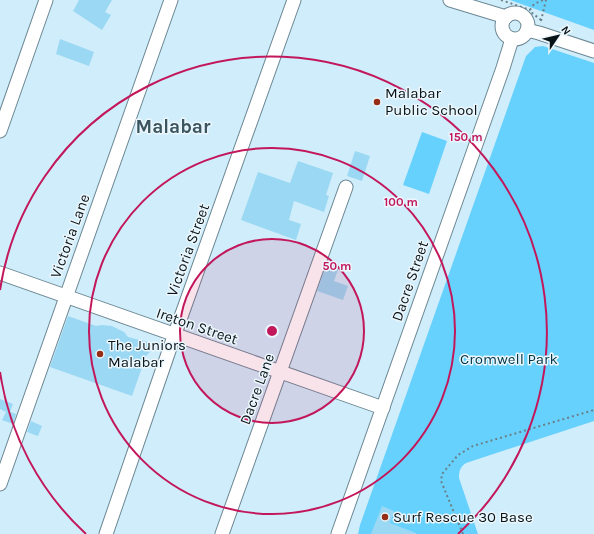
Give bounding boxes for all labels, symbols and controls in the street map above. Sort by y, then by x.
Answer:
north arrow [538,16,578,56]
text: N [558,24,573,38]
place label: Malabar Public School [385,84,478,119]
marker: Malabar Public School [372,97,382,107]
district label: Malabar [136,116,211,138]
text: 150 m [449,130,483,144]
street label: Victoria Lane [46,191,94,281]
text: 100 m [384,195,418,209]
street label: Victoria Street [163,201,213,299]
street label: Dacre Street [388,238,432,324]
text: 50 m [323,259,352,273]
street label: Ireton Street [154,304,240,348]
centre of rings [265,324,279,338]
place label: The Juniors Malabar [108,336,186,371]
marker: The Juniors Malabar [95,349,105,359]
park label: Cromwell Park [460,350,558,368]
street label: Dacre Lane [236,351,278,427]
place label: Surf Rescue 30 Base [393,508,533,526]
marker: Surf Rescue 30 Base [380,512,390,522]

